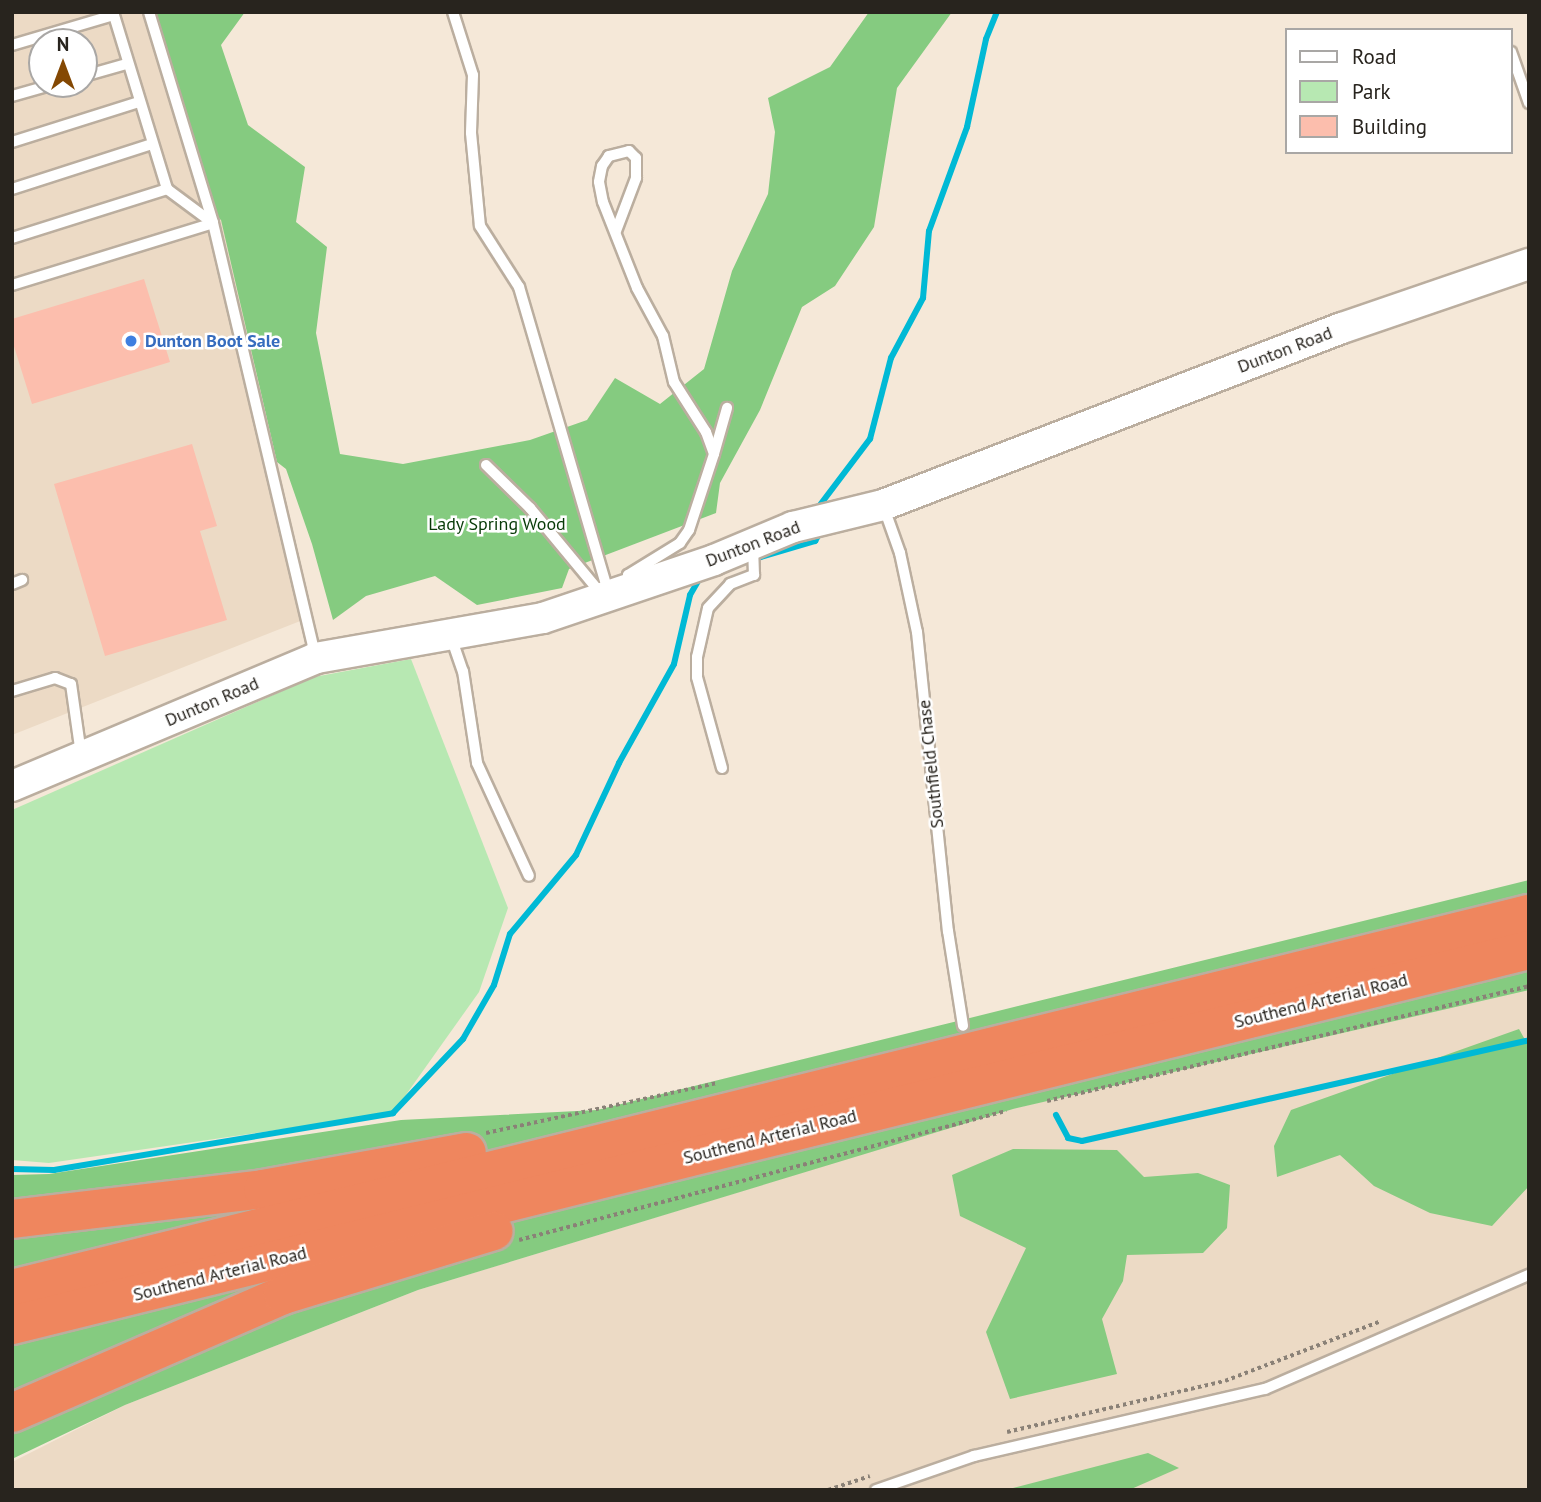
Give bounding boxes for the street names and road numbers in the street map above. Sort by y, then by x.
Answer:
street label: Dunton Road [1235,322,1335,378]
street label: Dunton Road [703,516,803,572]
street label: Dunton Road [162,673,262,731]
street label: Southfield Chase [914,699,948,829]
street label: Southend Arterial Road [1232,969,1410,1033]
street label: Southend Arterial Road [681,1105,859,1169]
street label: Southend Arterial Road [131,1242,309,1306]

